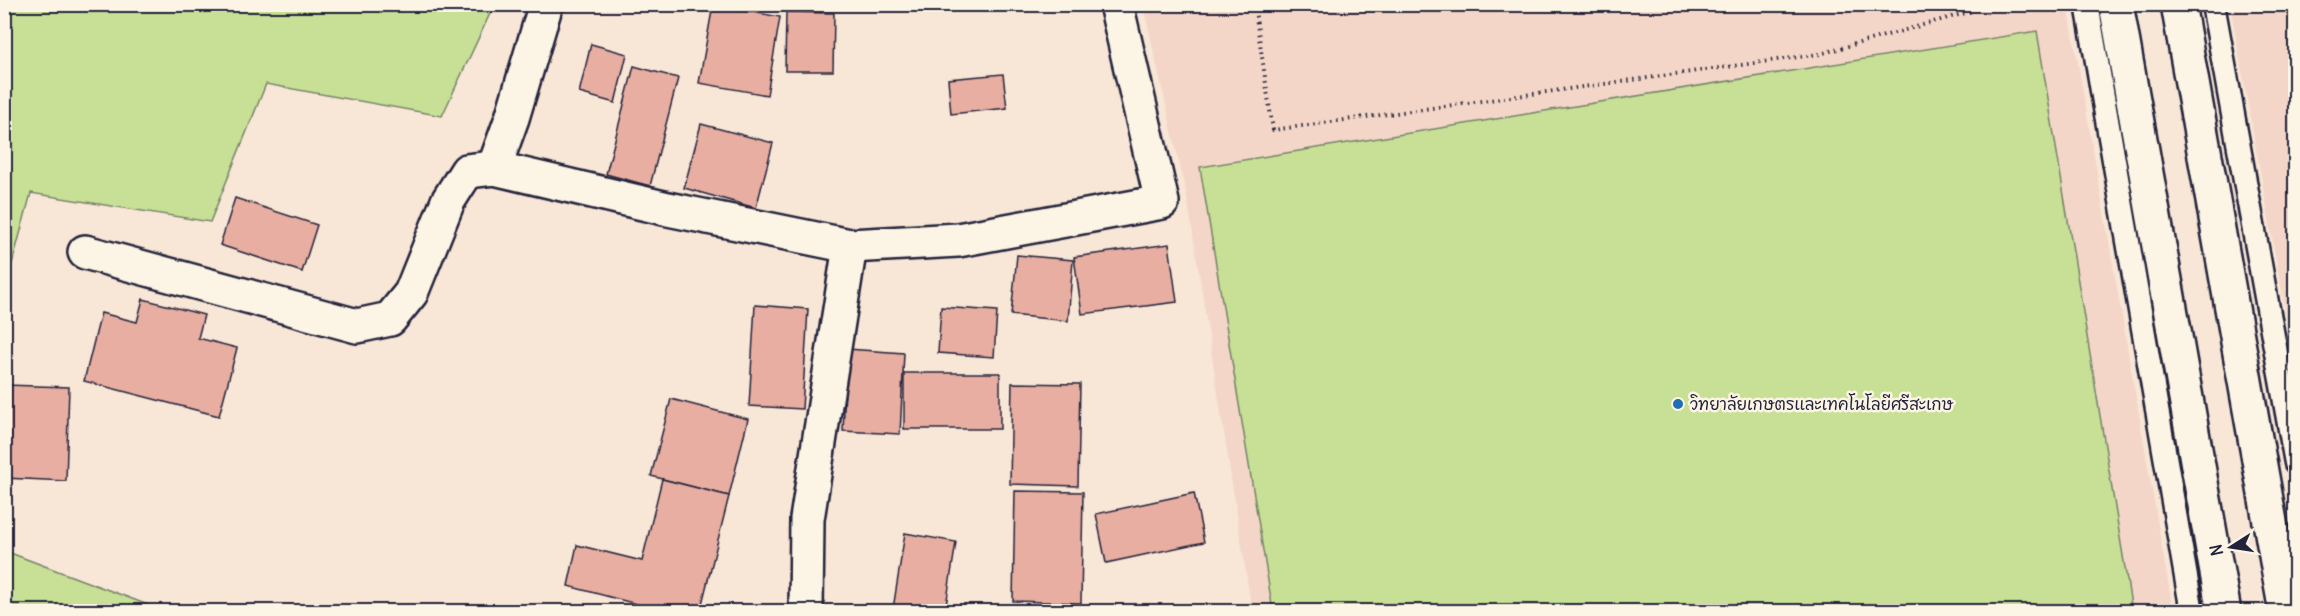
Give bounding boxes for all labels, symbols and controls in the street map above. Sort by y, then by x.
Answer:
place label: วิทยาลัยเกษตรและเทคโนโลยีศรีสะเกษ [1690,393,1955,414]
marker: วิทยาลัยเกษตรและเทคโนโลยีศรีสะเกษ [1671,397,1685,411]
north arrow [2201,517,2261,577]
text: N [2205,543,2227,558]

